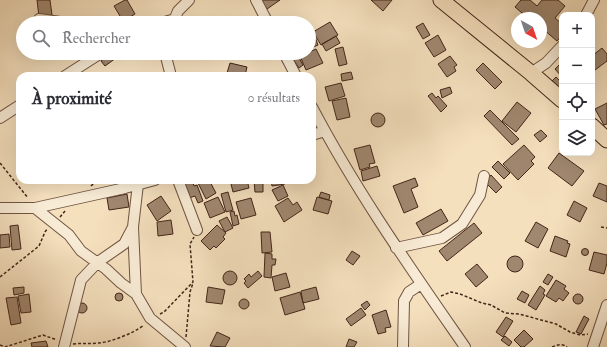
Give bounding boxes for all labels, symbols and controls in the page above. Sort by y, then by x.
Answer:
north arrow [511,12,547,48]
map controls [559,12,595,156]
button: + [559,12,595,48]
search box [16,16,316,60]
icon: search [30,27,52,49]
text: Rechercher [62,29,130,48]
button: − [559,48,595,84]
button: locate [559,84,595,120]
text: À proximité [32,88,112,109]
text: 0 résultats [248,90,300,106]
button: layers [559,120,595,156]

